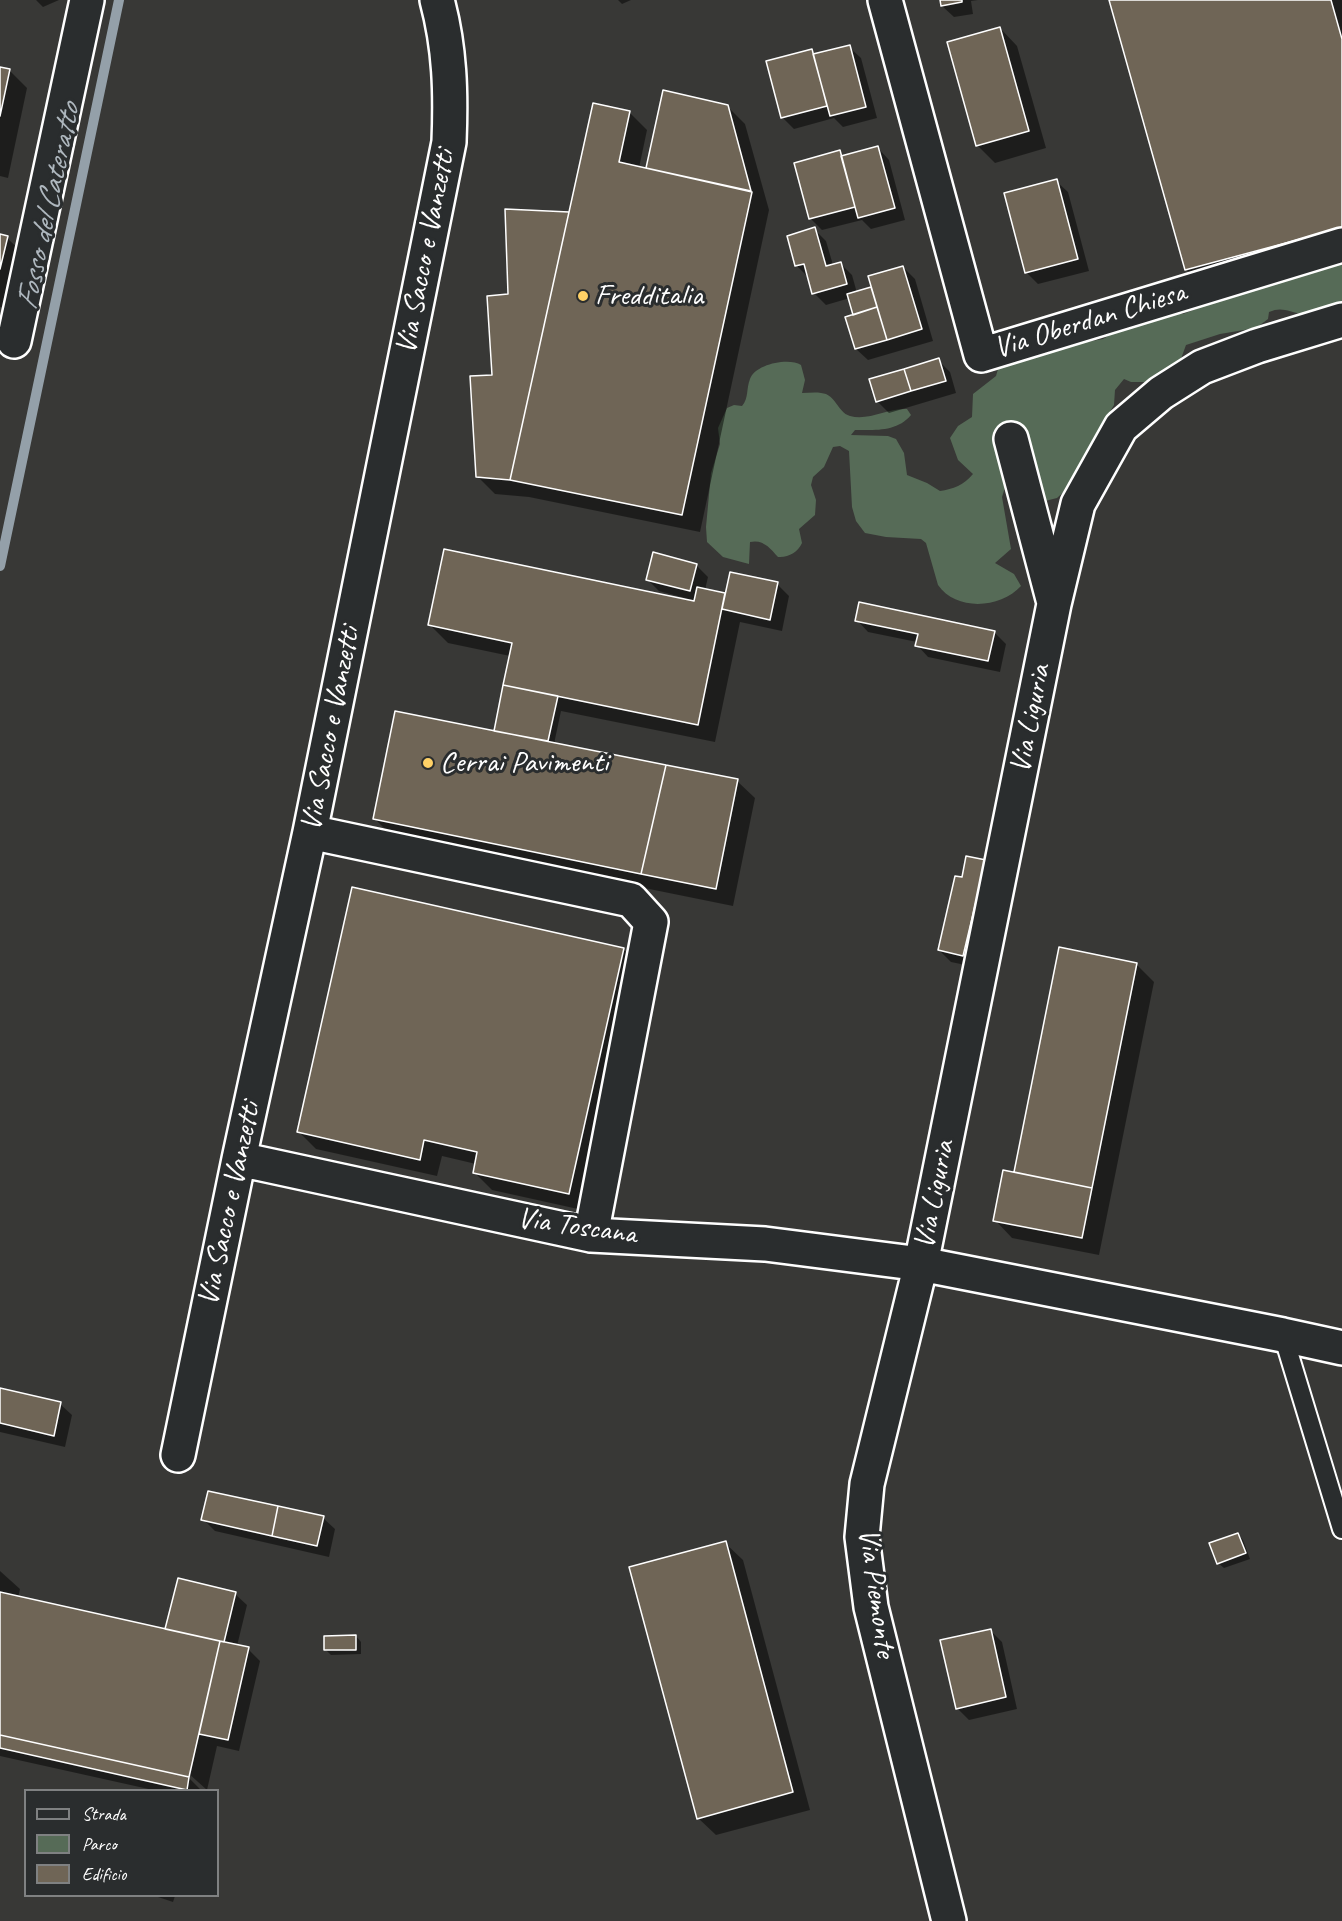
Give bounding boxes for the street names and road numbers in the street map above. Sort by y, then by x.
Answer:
street label: Via Sacco e Vanzetti [389,147,463,357]
street label: Via Oberdan Chiesa [990,275,1190,367]
street label: Via Sacco e Vanzetti [294,624,368,834]
street label: Via Liguria [1003,662,1059,776]
street label: Via Sacco e Vanzetti [191,1099,269,1309]
street label: Via Liguria [907,1138,963,1252]
street label: Via Toscana [515,1201,639,1253]
street label: Via Piemonte [849,1526,903,1660]

